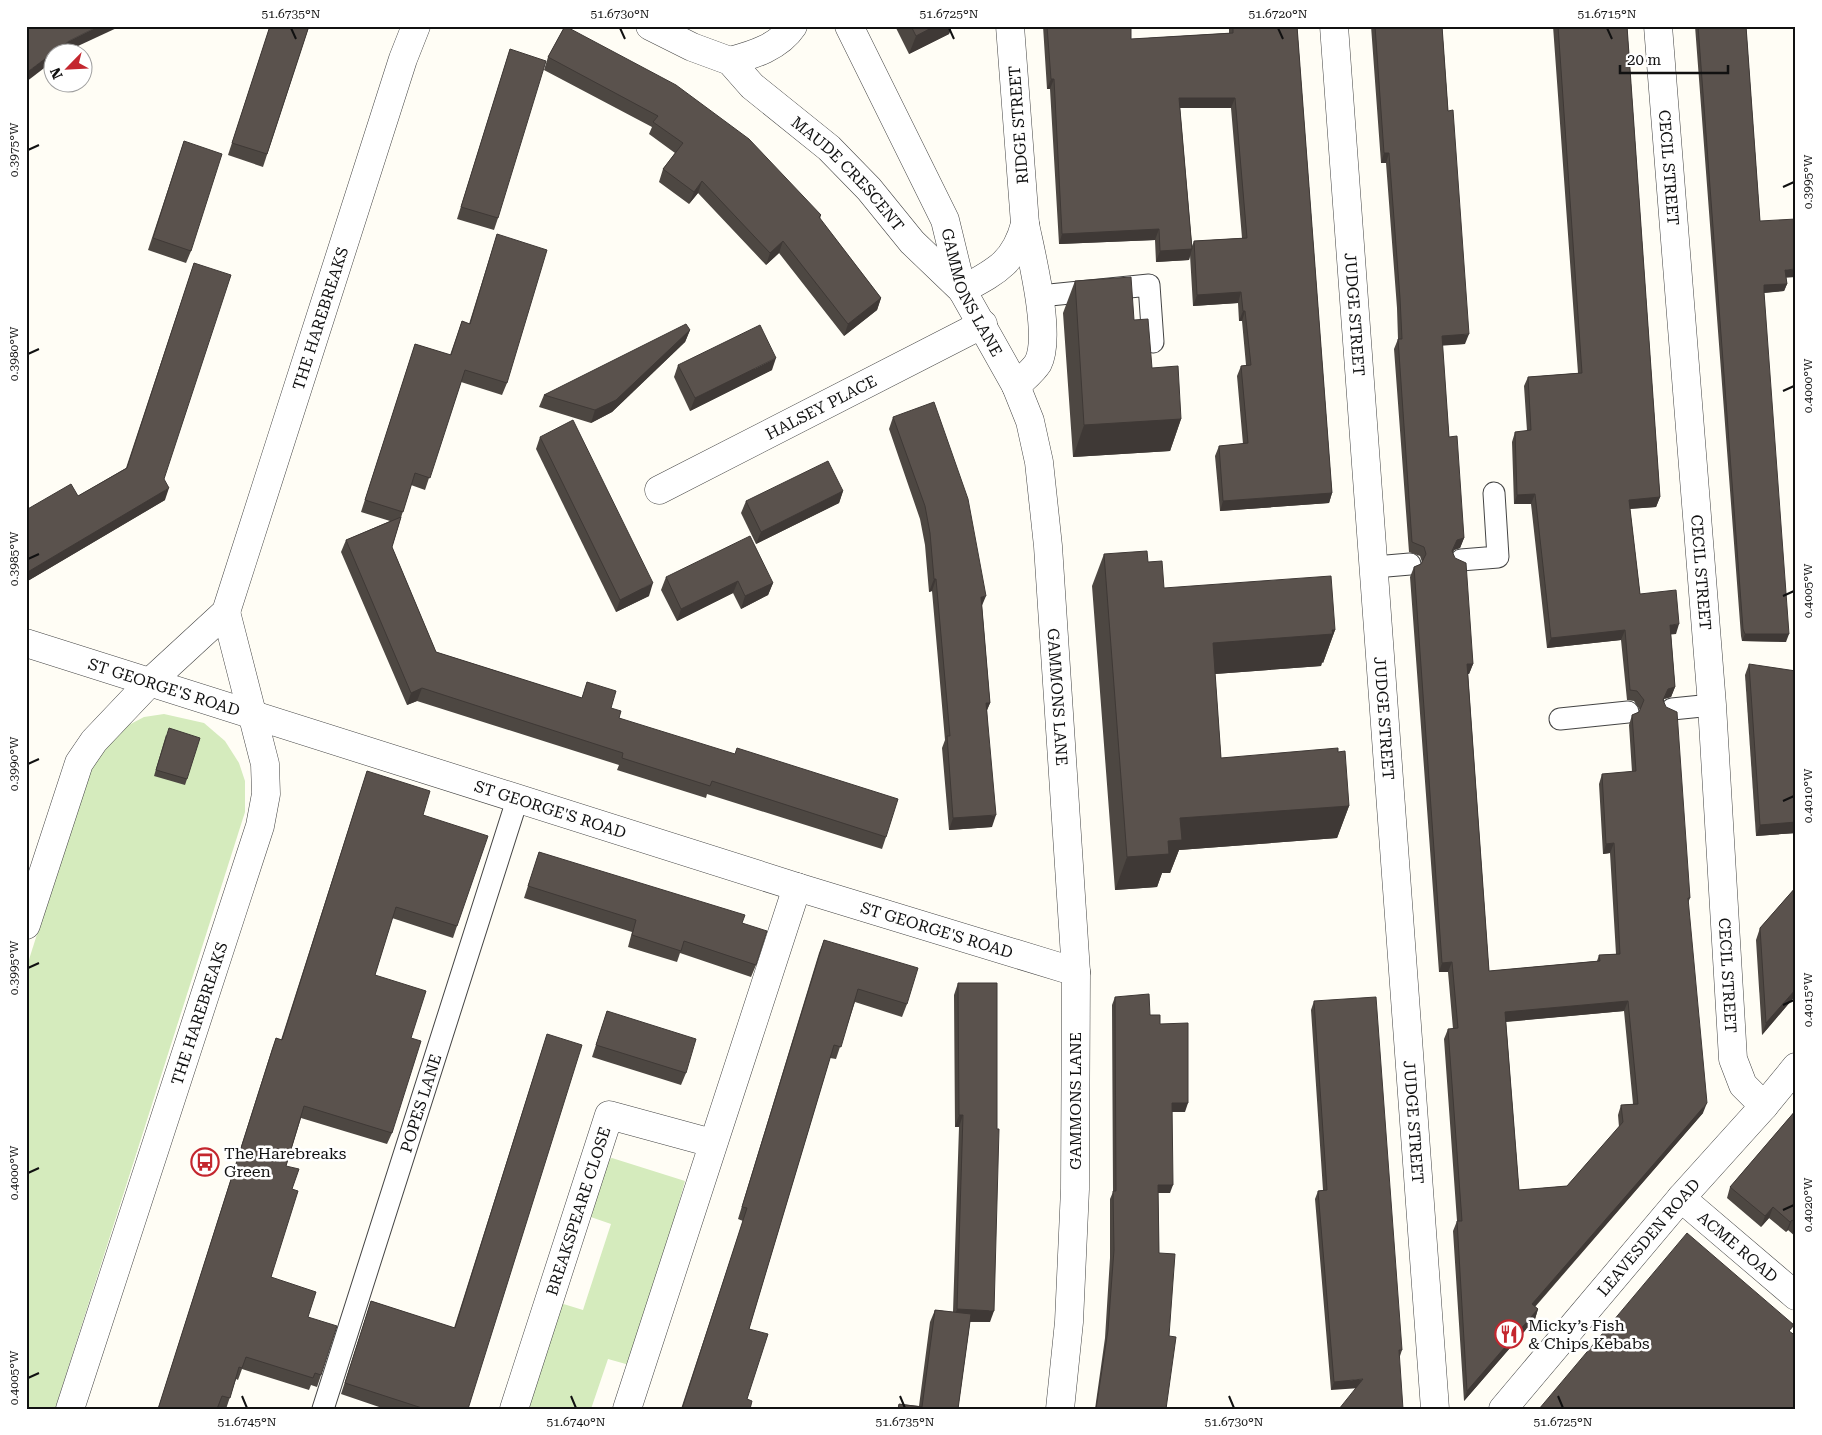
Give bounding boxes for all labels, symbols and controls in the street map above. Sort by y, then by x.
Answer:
text: 51.6735°N [262,7,321,21]
text: 51.6730°N [591,7,650,21]
text: 51.6725°N [920,7,979,21]
text: 51.6720°N [1249,7,1308,21]
text: 51.6715°N [1578,7,1637,21]
north arrow [42,42,92,92]
scale bar [1620,42,1727,74]
text: 20 m [1627,51,1662,69]
text: N [47,65,66,81]
street label: RIDGE STREET [1005,65,1032,185]
street label: CECIL STREET [1655,109,1683,226]
street label: MAUDE CRESCENT [787,113,908,235]
text: 0.3975°W [7,122,21,177]
text: 0.3995°W [1801,154,1815,209]
street label: GAMMONS LANE [937,226,1006,360]
street label: THE HAREBREAKS [289,245,352,393]
street label: JUDGE STREET [1341,252,1369,377]
text: 0.3980°W [7,326,21,381]
text: 0.4000°W [1801,358,1815,413]
street label: HALSEY PLACE [762,371,880,444]
street label: CECIL STREET [1687,514,1715,631]
text: 0.3985°W [7,531,21,586]
text: 0.4005°W [1801,563,1815,618]
street label: GAMMONS LANE [1043,627,1071,766]
street label: ST GEORGE'S ROAD [86,654,242,720]
street label: JUDGE STREET [1370,656,1398,781]
text: 0.3990°W [7,736,21,791]
text: 0.4010°W [1801,768,1815,823]
street label: ST GEORGE'S ROAD [472,777,628,842]
street label: ST GEORGE'S ROAD [858,898,1015,962]
street label: CECIL STREET [1715,917,1740,1034]
text: 0.3995°W [7,940,21,995]
street label: THE HAREBREAKS [167,940,232,1088]
text: 0.4015°W [1801,972,1815,1027]
street label: GAMMONS LANE [1066,1032,1085,1170]
street label: POPES LANE [396,1052,445,1155]
street label: JUDGE STREET [1400,1060,1428,1185]
street label: BREAKSPEARE CLOSE [542,1124,615,1298]
place label: The Harebreaks Green [224,1144,347,1181]
text: 0.4000°W [7,1145,21,1200]
bus stop icon: The Harebreaks Green [190,1147,220,1177]
street label: LEAVESDEN ROAD [1593,1175,1704,1300]
text: 0.4020°W [1801,1177,1815,1232]
street label: ACME ROAD [1694,1208,1782,1286]
place label: Micky’s Fish & Chips Kebabs [1528,1316,1650,1353]
restaurant icon: Micky’s Fish & Chips Kebabs [1494,1319,1524,1349]
text: 0.4005°W [7,1350,21,1405]
text: 51.6745°N [218,1415,277,1429]
text: 51.6740°N [547,1415,606,1429]
text: 51.6735°N [876,1415,935,1429]
text: 51.6730°N [1205,1415,1264,1429]
text: 51.6725°N [1534,1415,1593,1429]

